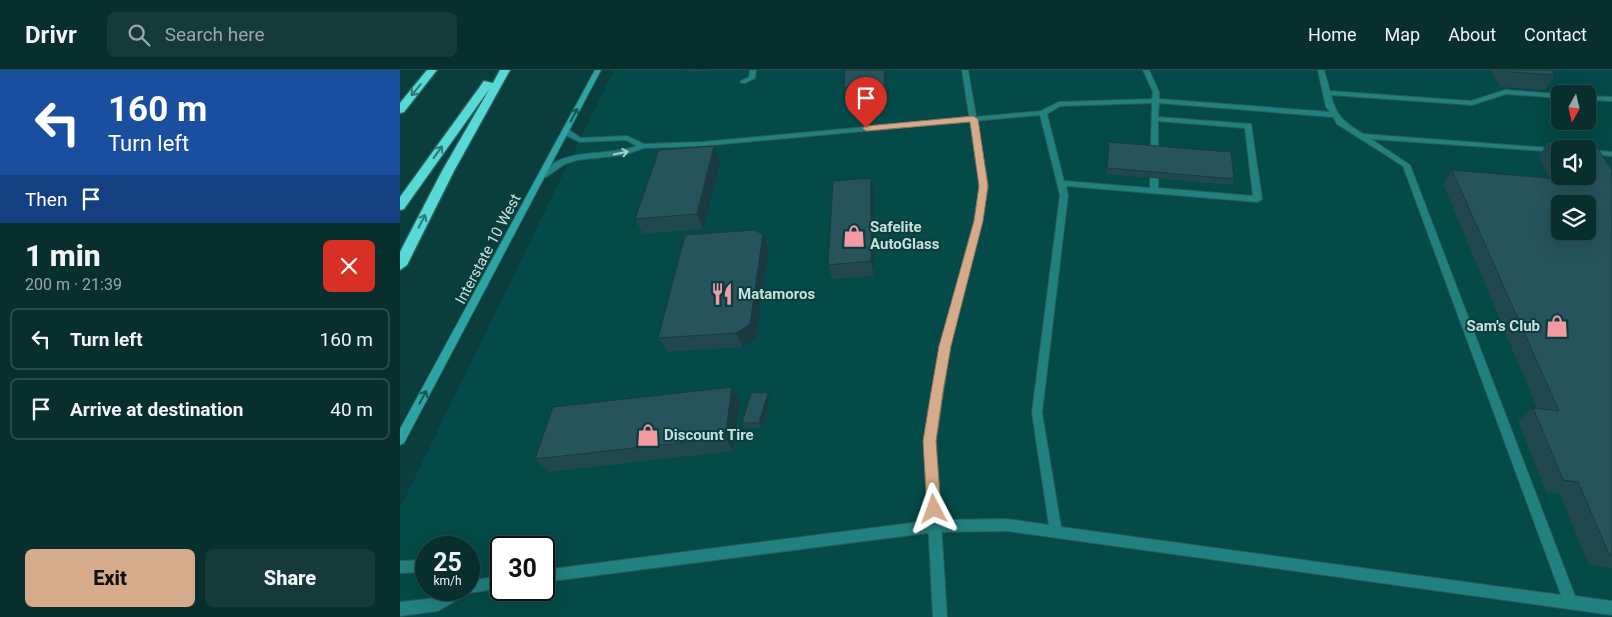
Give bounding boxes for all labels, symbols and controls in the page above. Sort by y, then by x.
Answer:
search box [107,12,457,57]
text: Drivr [25,21,77,49]
icon: search [125,21,153,49]
text: Search here [165,23,265,46]
text: Home [1308,24,1357,45]
text: Map [1385,24,1420,45]
text: About [1448,24,1496,45]
text: Contact [1524,24,1587,45]
pin [845,77,887,128]
one-way arrow [411,83,422,96]
icon: arrive [852,84,880,112]
north arrow [1551,85,1596,130]
map controls [1551,85,1596,240]
text: 160 m [108,89,207,130]
icon: left [25,90,90,155]
one-way arrow [570,108,579,123]
text: Turn left [108,131,189,156]
button: sound [1551,140,1596,185]
one-way arrow [433,146,444,159]
one-way arrow [613,147,629,157]
icon: arrive [77,185,105,213]
text: Then [25,188,67,211]
street label: Interstate 10 West [451,191,525,307]
button: layers [1551,195,1596,240]
one-way arrow [418,214,427,229]
place label: Safelite AutoGlass [870,218,940,253]
shop icon: Safelite AutoGlass [841,223,867,249]
text: 1 min [25,238,101,273]
button: close [323,240,375,292]
text: 200 m · 21:39 [25,275,122,294]
restaurant icon: Matamoros [709,281,735,307]
place label: Matamoros [738,285,815,303]
shop icon: Sam's Club [1544,313,1570,339]
place label: Sam's Club [1467,317,1540,335]
icon: left [27,325,55,353]
text: Turn left [70,328,143,351]
text: 160 m [320,328,373,351]
one-way arrow [419,390,428,405]
icon: arrive [27,395,55,423]
text: Arrive at destination [70,398,243,421]
text: 40 m [330,398,373,421]
shop icon: Discount Tire [635,422,661,448]
place label: Discount Tire [664,426,754,444]
position arrow [907,482,959,534]
speed limit sign: 30 [490,536,555,601]
text: 25 [433,548,462,577]
button: Exit [25,549,195,607]
button: Share [205,549,375,607]
text: km/h [433,574,462,588]

